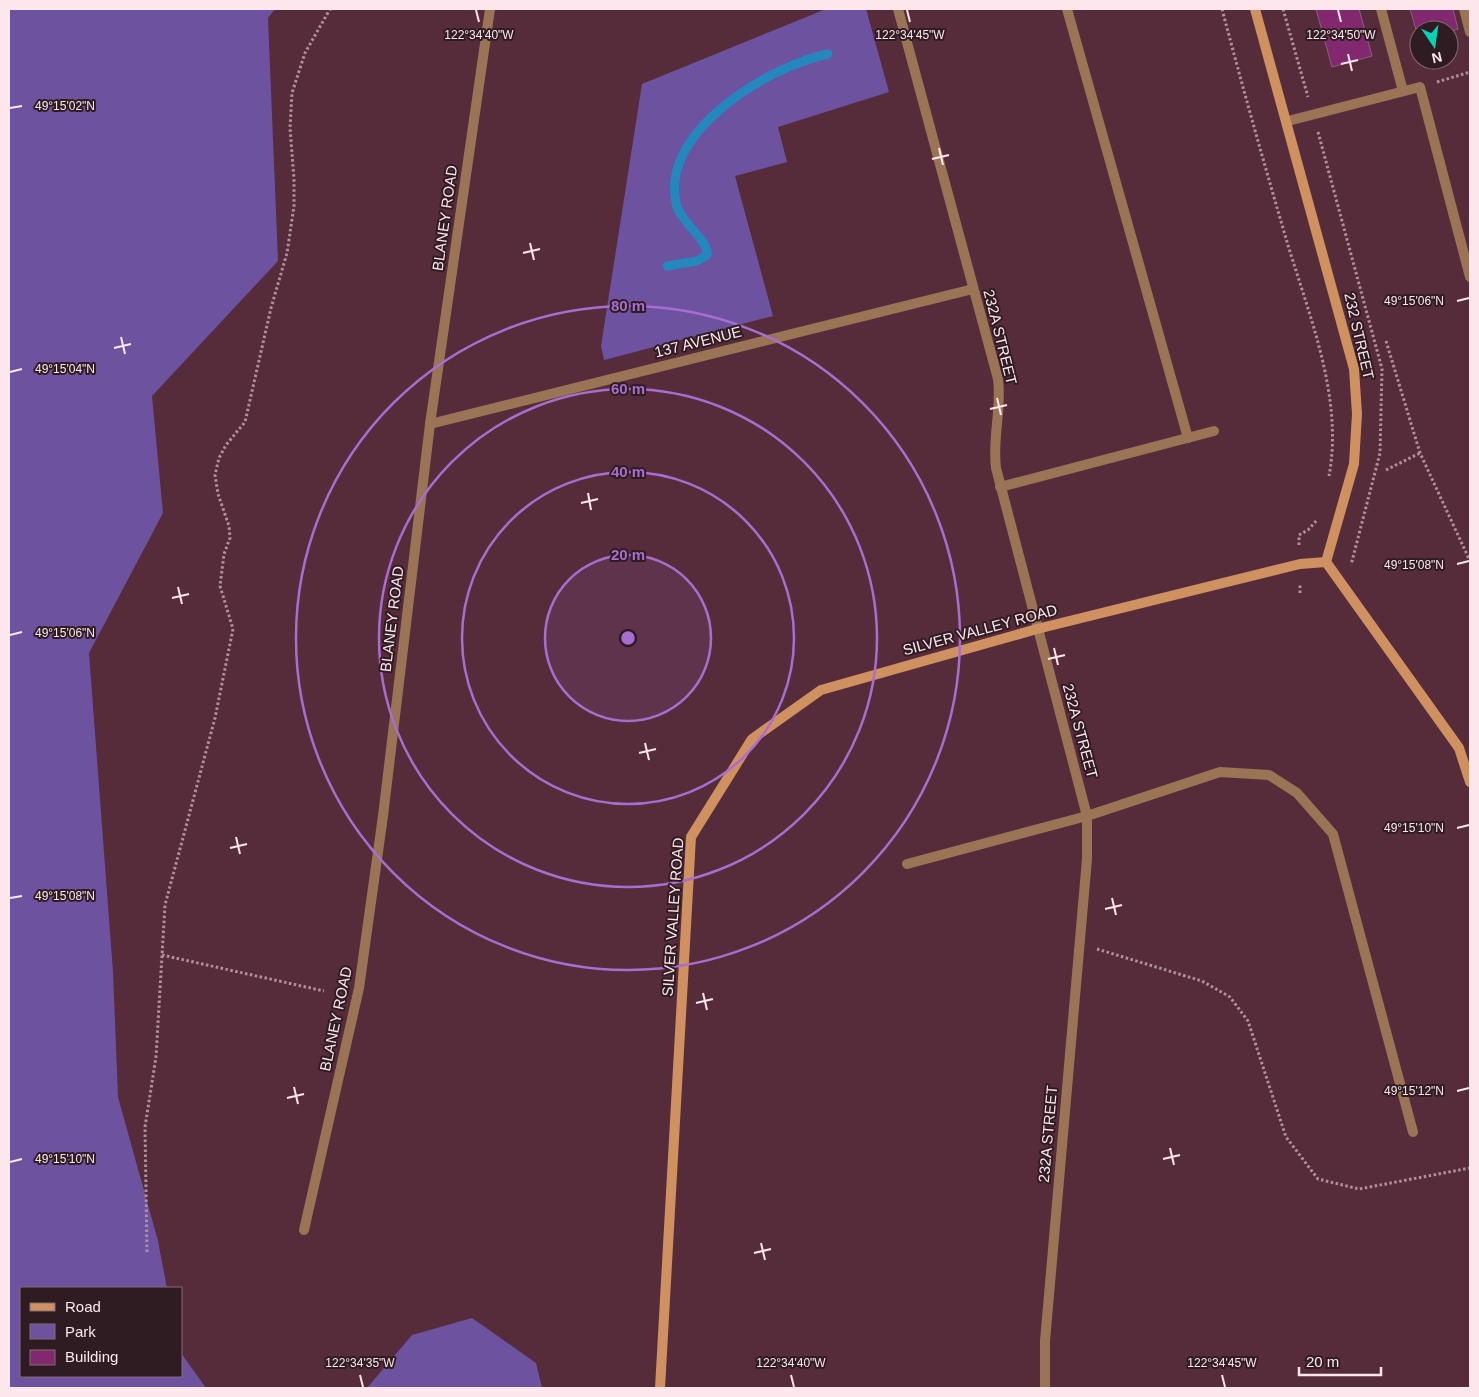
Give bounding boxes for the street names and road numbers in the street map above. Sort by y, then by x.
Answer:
street label: BLANEY ROAD [429,164,460,272]
street label: 232A STREET [980,287,1021,386]
street label: 232 STREET [1341,291,1378,381]
street label: 137 AVENUE [653,323,743,361]
street label: BLANEY ROAD [377,565,406,673]
street label: SILVER VALLEY ROAD [901,601,1059,658]
street label: 232A STREET [1060,682,1101,780]
street label: SILVER VALLEY ROAD [658,837,687,997]
street label: BLANEY ROAD [316,965,355,1073]
street label: 232A STREET [1035,1085,1060,1183]

